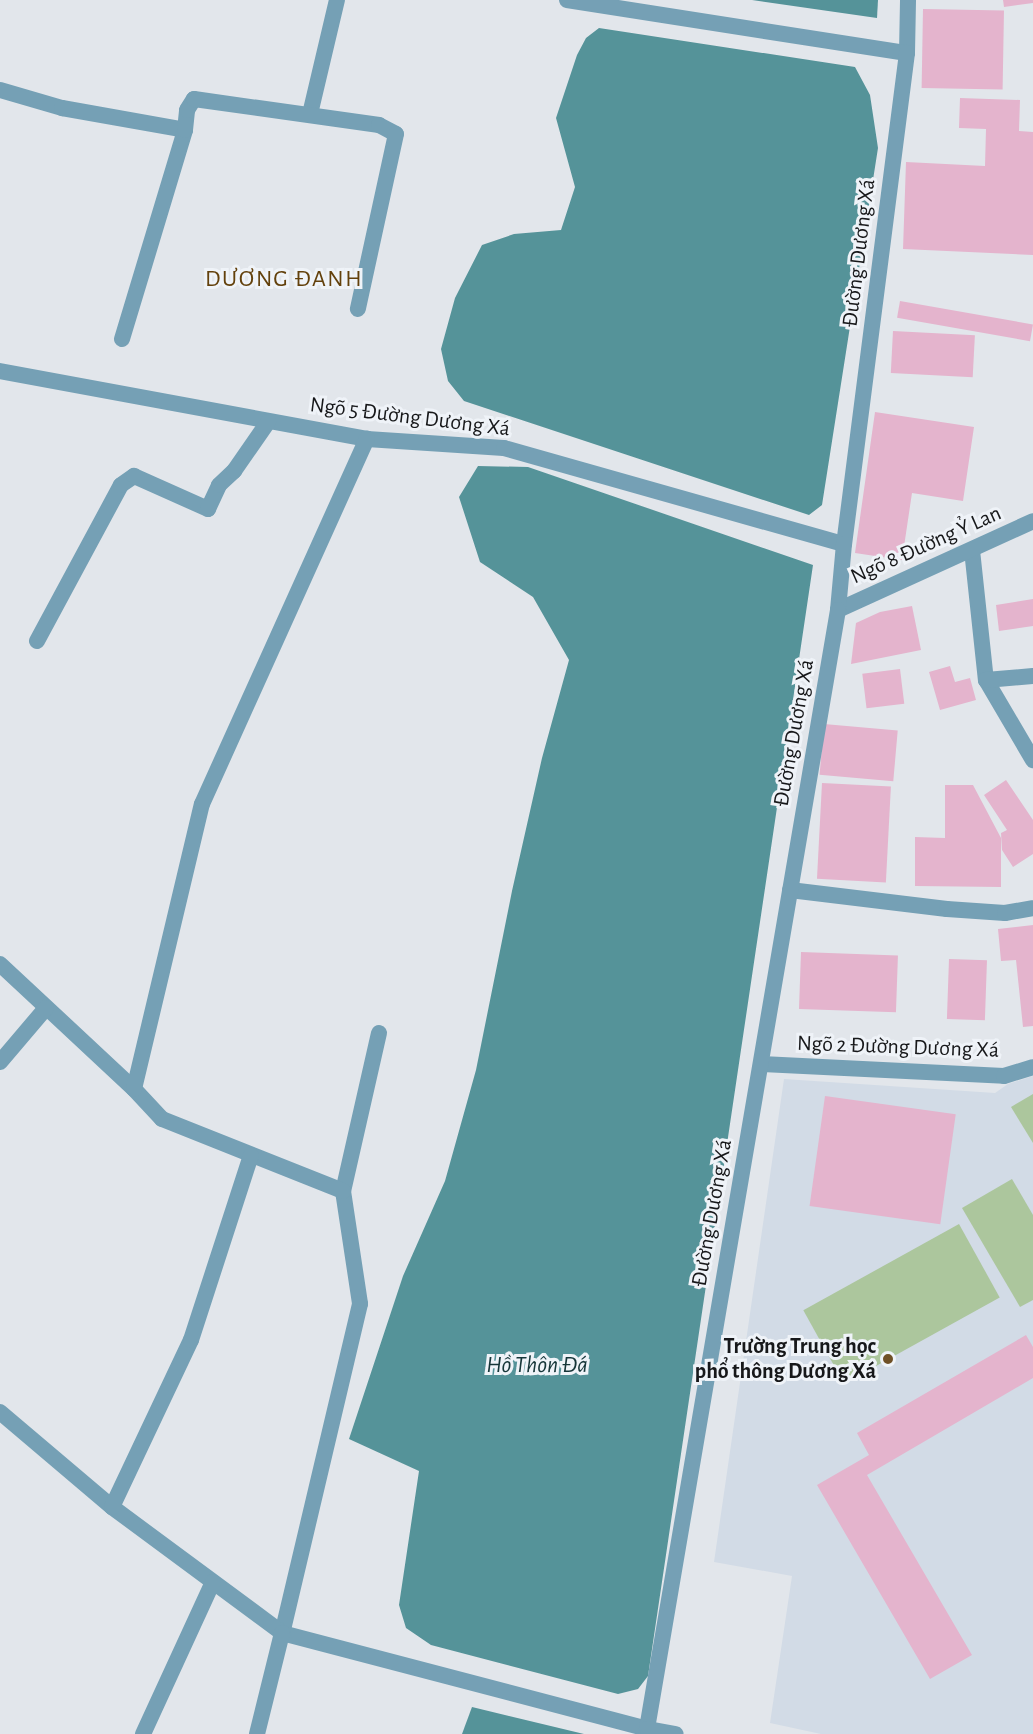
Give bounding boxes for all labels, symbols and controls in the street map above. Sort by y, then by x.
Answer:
street label: Đường Dương Xá [837,177,881,329]
district label: DƯƠNG ĐANH [205,266,363,294]
street label: Ngõ 5 Đường Dương Xá [308,392,512,442]
street label: Ngõ 8 Đường Ỷ Lan [846,500,1006,590]
street label: Đường Dương Xá [768,657,820,809]
street label: Ngõ 2 Đường Dương Xá [797,1030,999,1064]
street label: Đường Dương Xá [686,1137,738,1289]
place label: Trường Trung học phổ thông Dương Xá [695,1333,876,1384]
water label: Hồ Thôn Đá [486,1352,588,1380]
marker: Trường Trung học phổ thông Dương Xá [881,1352,895,1366]

